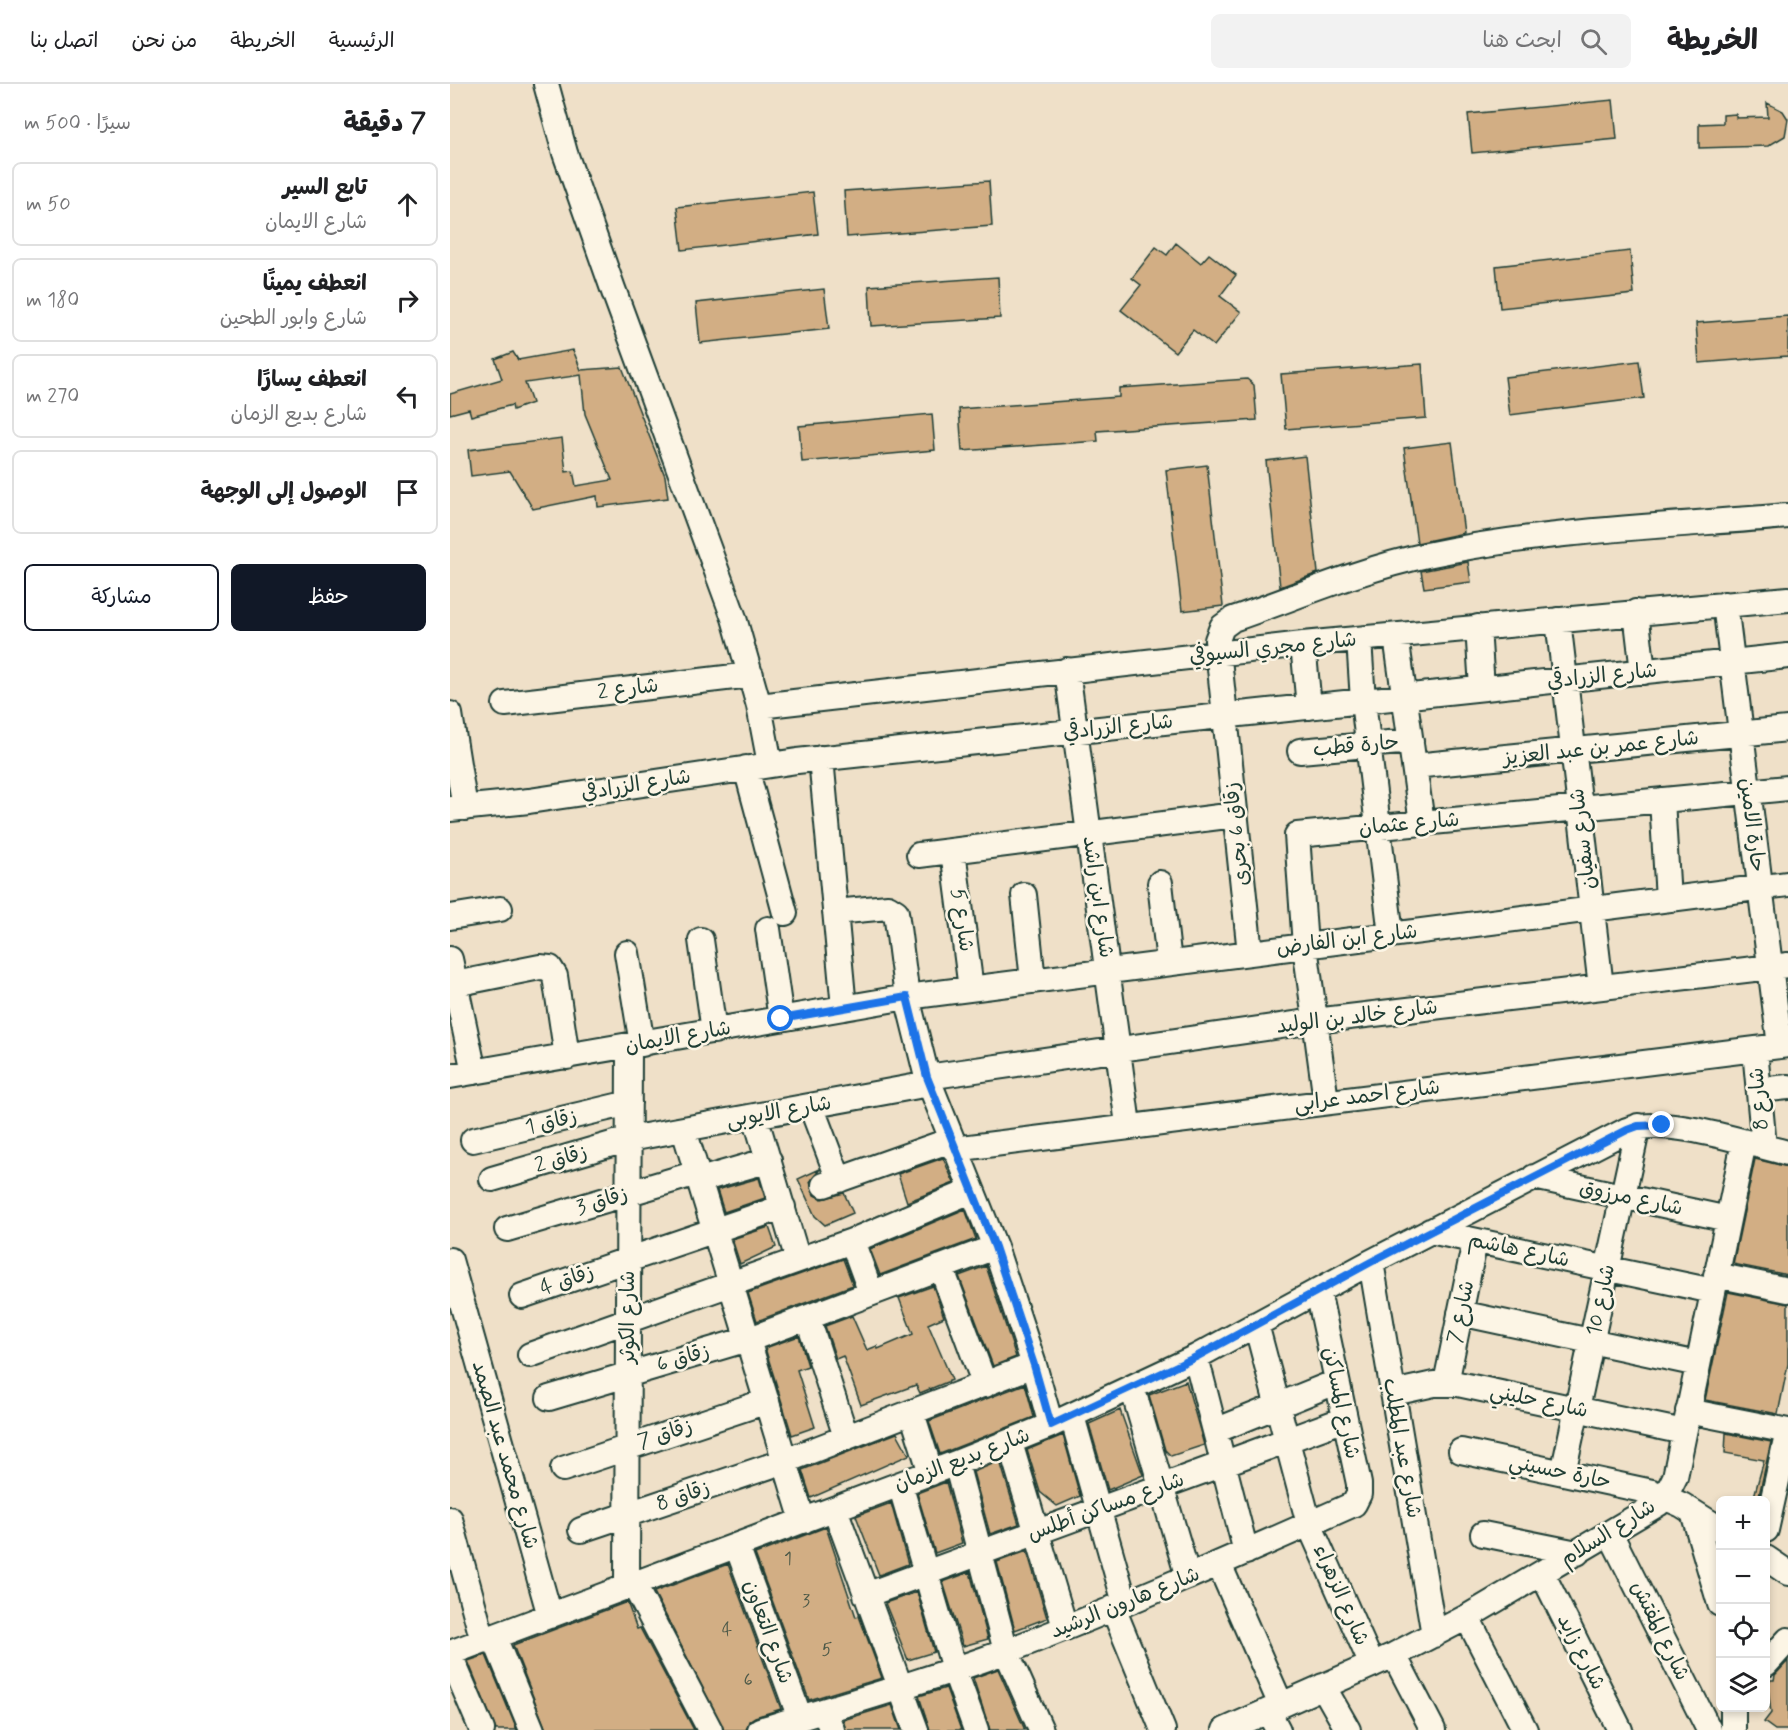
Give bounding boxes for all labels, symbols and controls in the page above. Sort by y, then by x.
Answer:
search box [1211,14,1631,68]
text: الخريطة [1667,23,1758,60]
icon: search [1577,25,1610,58]
text: اتصل بنا [30,27,98,55]
text: من نحن [131,27,197,55]
text: الخريطة [230,27,296,55]
text: الرئيسية [329,27,395,55]
text: ابحث هنا [1482,27,1562,55]
text: 7 دقيقة [343,107,426,141]
text: سيرًا · 500 m [24,110,131,137]
text: تابع السير [283,174,367,202]
icon: ahead [391,188,424,221]
text: 50 m [26,191,71,218]
text: شارع الايمان [265,209,367,236]
text: انعطف يمينًا [263,270,367,298]
icon: right [391,284,424,317]
text: 180 m [26,287,79,314]
text: شارع وابور الطحين [220,305,367,332]
text: انعطف يسارًا [257,366,367,394]
icon: left [391,380,424,413]
text: 270 m [26,383,79,410]
text: شارع بديع الزمان [230,401,367,428]
icon: arrive [391,476,424,509]
text: الوصول إلى الوجهة [200,478,367,506]
button: مشاركة [24,564,219,631]
button: حفظ [231,564,426,631]
street label: شارع مجري السيوفي [1188,624,1358,671]
street label: شارع الزرادقي [1546,656,1658,696]
street label: شارع 2 [596,671,660,707]
street label: شارع الزرادقي [1062,707,1174,747]
street label: شارع عمر بن عبد العزيز [1500,724,1700,772]
street label: حارة قطب [1312,728,1400,764]
street label: شارع الزرادقي [579,763,693,807]
street label: حارة الامين [1732,776,1772,874]
street label: زقاق 6 بحرى [1218,781,1256,887]
street label: شارع سفيان [1563,787,1603,891]
street label: شارع عثمان [1357,806,1461,842]
street label: شارع ابن راشد [1076,834,1120,960]
street label: شارع 5 [944,886,980,954]
street label: شارع ابن الفارض [1275,917,1419,963]
street label: شارع خالد بن الوليد [1275,993,1439,1041]
route start [767,1005,793,1031]
street label: شارع الايمان [623,1014,733,1060]
street label: شارع 8 [1742,1066,1776,1132]
street label: شارع احمد عرابى [1292,1073,1442,1119]
street label: شارع الايوبى [724,1089,834,1135]
street label: زقاق 1 [522,1102,580,1142]
route end [1648,1111,1674,1137]
street label: زقاق 2 [531,1138,591,1180]
street label: شارع مرزوق [1577,1173,1685,1223]
street label: زقاق 3 [573,1180,631,1222]
street label: شارع هاشم [1466,1226,1572,1275]
street label: زقاق 4 [536,1258,598,1302]
street label: شارع 10 [1580,1262,1622,1338]
street label: شارع الكوثر [614,1271,642,1365]
street label: شارع 7 [1441,1278,1481,1346]
street label: زقاق 6 [653,1337,713,1379]
street label: شارع المساكن [1315,1344,1367,1462]
street label: شارع محمد عبد الصمد [465,1358,545,1552]
street label: شارع عبد المطلب [1376,1376,1428,1520]
street label: شارع حليني [1487,1377,1591,1429]
street label: زقاق 7 [634,1412,696,1456]
street label: شارع بديع الزمان [890,1421,1034,1499]
street label: حارة حسيني [1506,1448,1613,1500]
street label: شارع مساكن أطلس [1024,1466,1188,1548]
street label: زقاق 8 [652,1474,714,1518]
street label: شارع السلام [1555,1493,1661,1574]
map controls [1716,1496,1770,1712]
button: + [1716,1496,1770,1550]
street label: شارع الزهراء [1306,1540,1376,1650]
house number: 1 [784,1547,792,1571]
button: − [1716,1550,1770,1604]
street label: شارع هارون الرشيد [1046,1560,1204,1646]
street label: شارع التعاون [736,1576,800,1688]
street label: شارع المفتش [1624,1577,1696,1685]
house number: 3 [802,1589,810,1613]
button: locate [1716,1604,1770,1658]
street label: شارع زايد [1550,1609,1612,1695]
house number: 4 [722,1618,732,1642]
house number: 5 [822,1638,833,1662]
button: layers [1716,1658,1770,1712]
house number: 6 [743,1668,753,1692]

